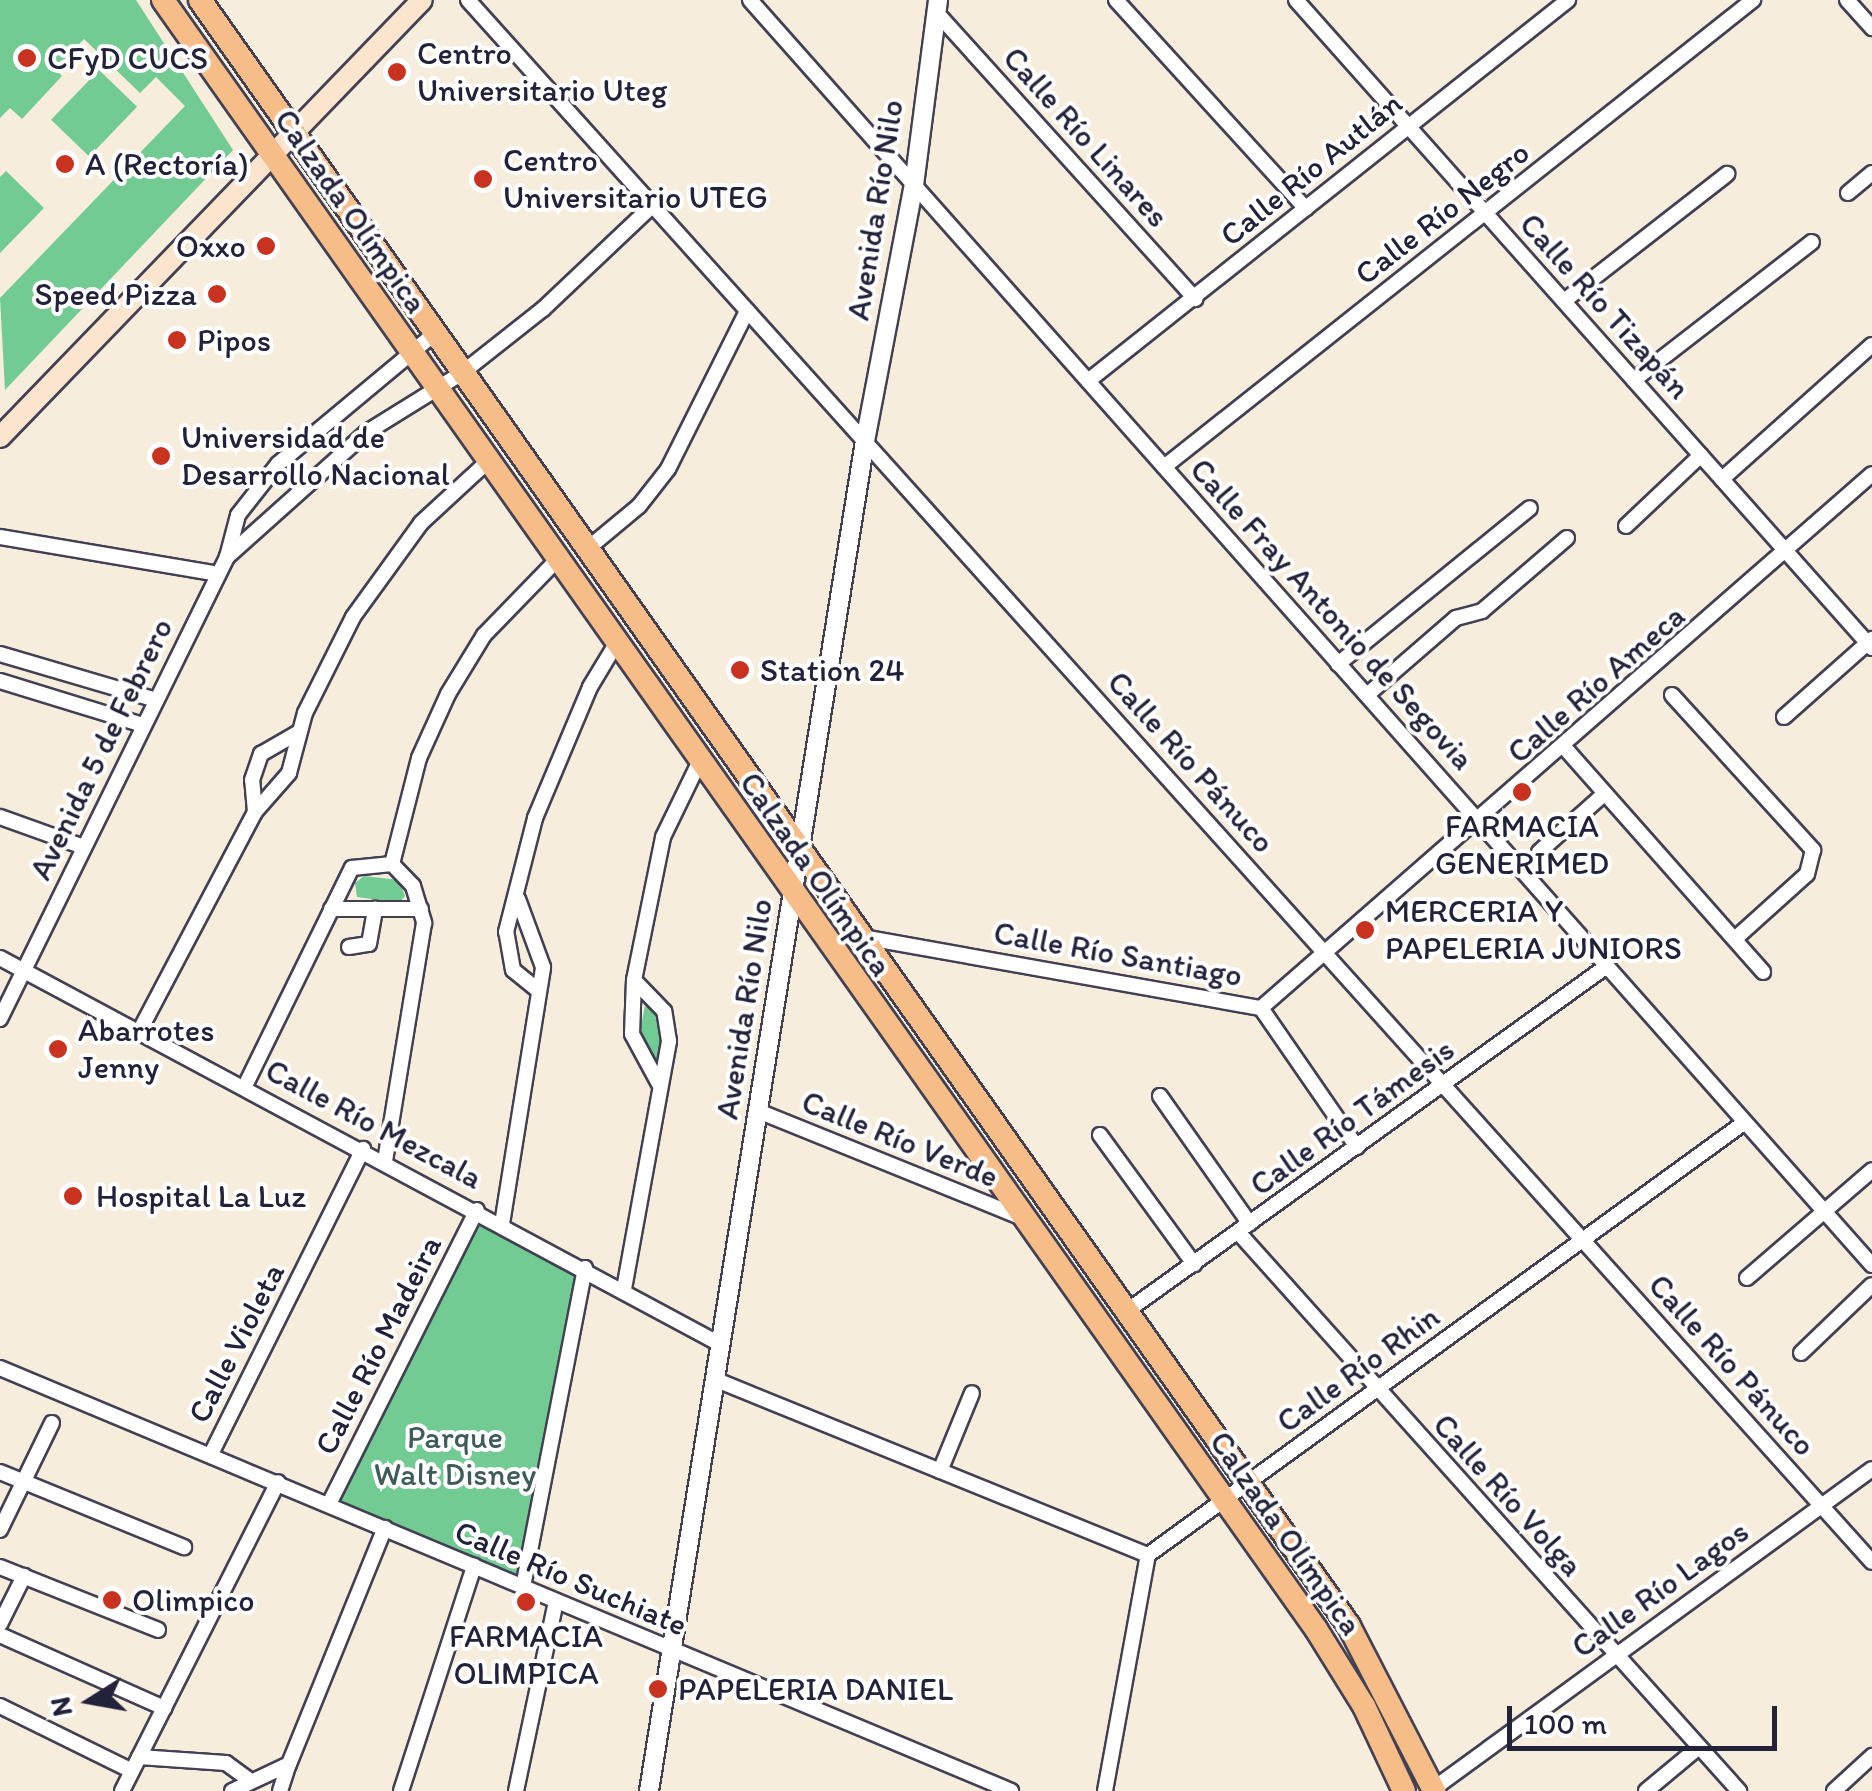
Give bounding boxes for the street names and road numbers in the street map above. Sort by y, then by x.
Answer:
street label: Calle Río Linares [995,39,1177,235]
street label: Calle Río Autlán [1212,84,1410,254]
street label: Avenida Río Nilo [839,97,911,323]
street label: Calzada Olímpica [266,102,436,320]
street label: Calle Río Negro [1347,133,1537,293]
street label: Calle Río Tizapán [1512,205,1698,407]
street label: Calle Fray Antonio de Segovia [1181,450,1483,778]
street label: Calle Río Ameca [1500,597,1692,771]
street label: Avenida 5 de Febrero [21,613,181,885]
street label: Calle Río Pánuco [1100,664,1282,860]
street label: Calzada Olímpica [731,765,901,983]
street label: Avenida Río Nilo [708,896,780,1122]
street label: Calle Río Santiago [991,913,1245,995]
street label: Calle Río Támesis [1244,1031,1460,1203]
street label: Calle Río Mezcala [259,1051,489,1197]
street label: Calle Río Verde [797,1082,1003,1196]
street label: Calle Río Madeira [306,1229,450,1461]
street label: Calle Violeta [179,1257,293,1429]
street label: Calle Río Pánuco [1641,1267,1823,1463]
street label: Calle Río Rhin [1270,1297,1446,1441]
street label: Calle Río Volga [1426,1406,1590,1584]
street label: Calzada Olímpica [1201,1424,1371,1642]
street label: Calle Río Suchiate [449,1512,693,1644]
street label: Calle Río Lagos [1564,1512,1756,1666]

